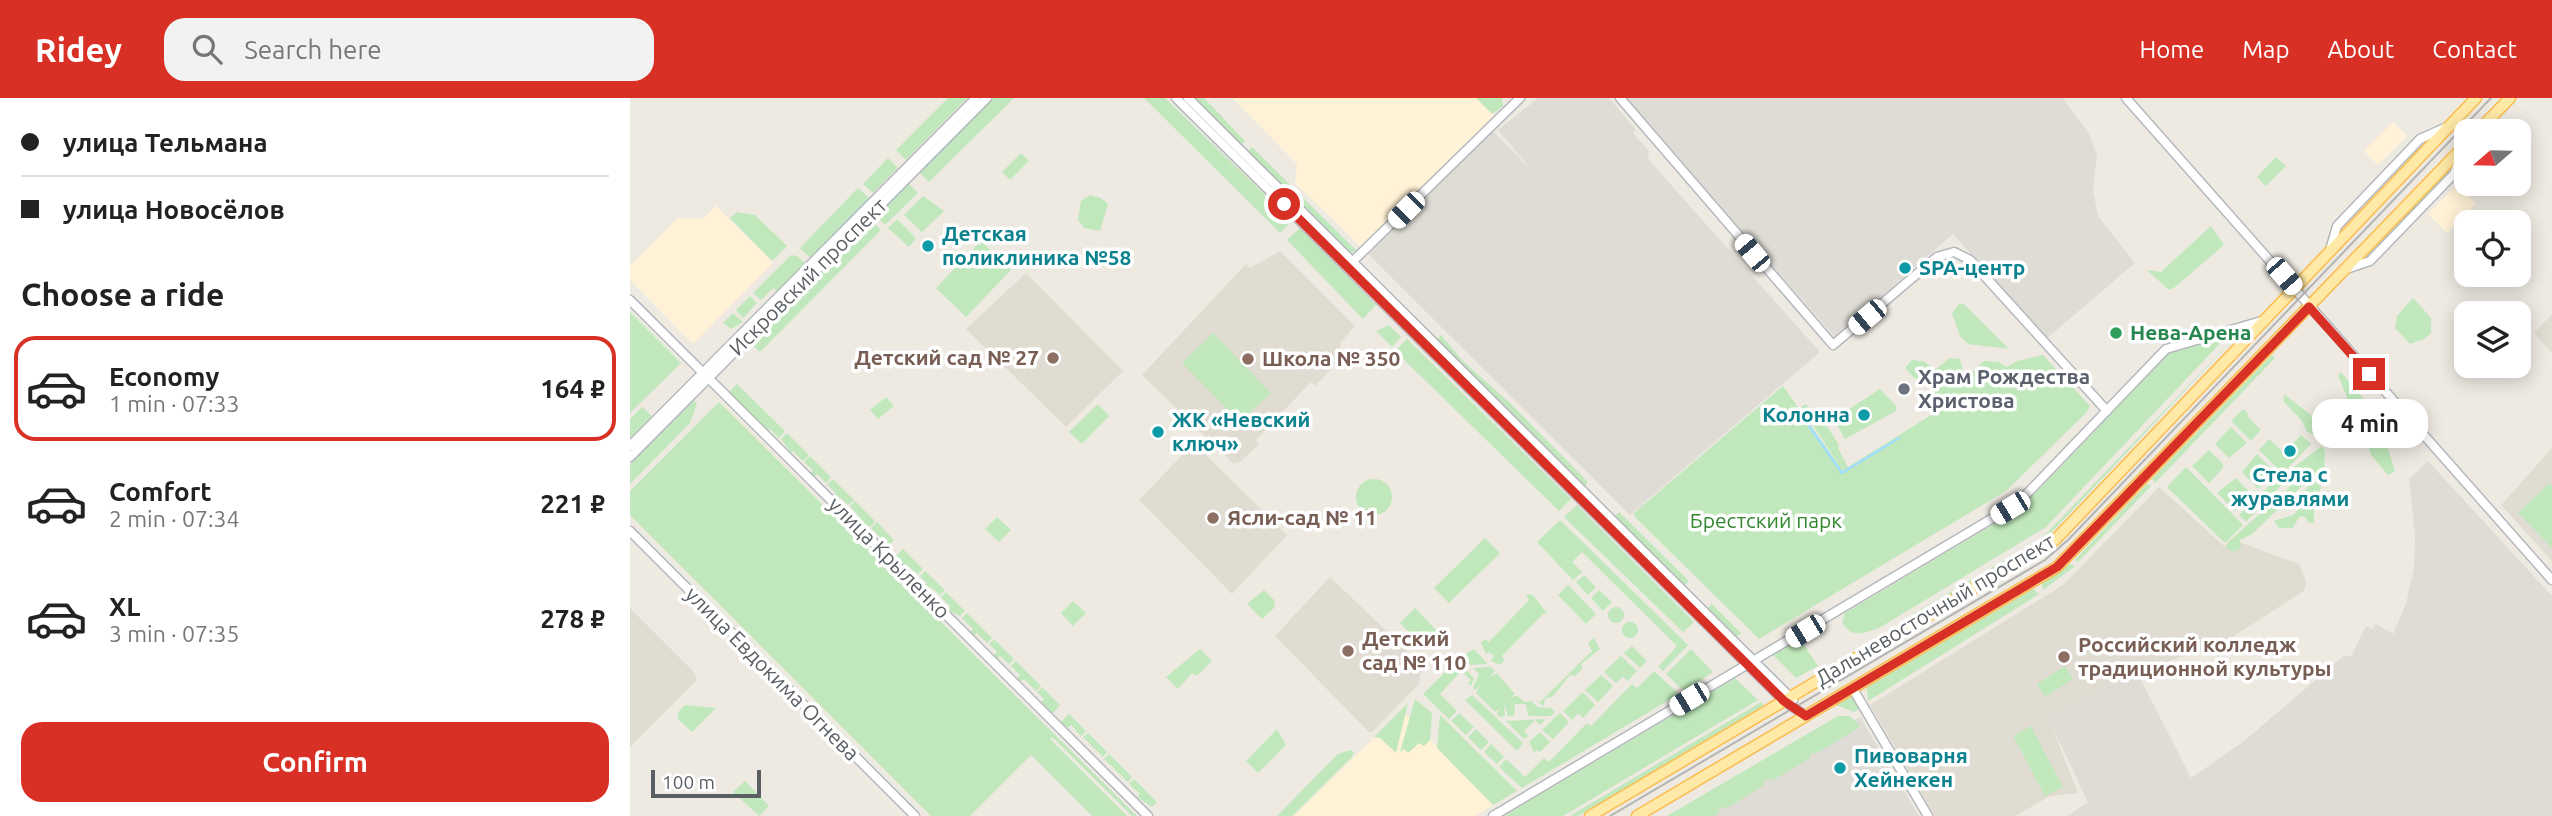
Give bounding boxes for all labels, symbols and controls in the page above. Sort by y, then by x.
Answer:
search box [164,18,654,81]
icon: search [188,30,226,68]
text: Ridey [35,31,122,68]
text: Search here [244,35,382,64]
text: Home [2139,36,2204,63]
text: Map [2242,36,2289,63]
text: About [2327,36,2394,63]
text: Contact [2432,36,2517,63]
north arrow [2454,119,2530,196]
map controls [2454,119,2531,378]
text: улица Тельмана [63,128,268,157]
route start [1268,188,1300,220]
car [1384,188,1429,232]
street label: Искровский проспект [724,192,891,360]
text: улица Новосёлов [63,195,285,224]
button: locate [2454,210,2531,287]
place label: Детская поликлиника №58 [942,221,1131,269]
car [1731,230,1774,276]
marker: Детская поликлиника №58 [920,238,936,254]
car [2263,253,2306,299]
place label: SPA-центр [1919,255,2025,279]
marker: SPA-центр [1897,260,1913,276]
text: Choose a ride [21,276,224,312]
car [1845,295,1890,339]
button: layers [2454,301,2531,378]
place label: Нева-Арена [2130,320,2251,344]
marker: Нева-Арена [2108,325,2124,341]
place label: Детский сад № 27 [854,345,1039,369]
place label: Школа № 350 [1262,346,1401,370]
marker: Детский сад № 27 [1045,350,1061,366]
marker: Школа № 350 [1240,351,1256,367]
icon: car [25,357,88,420]
route end [2353,358,2385,390]
text: Economy [109,362,219,391]
place label: Храм Рождества Христова [1918,364,2090,412]
text: 164 ₽ [540,374,605,403]
marker: Храм Рождества Христова [1896,381,1912,397]
text: 1 min · 07:33 [109,391,240,416]
callout: 4 min [2311,398,2427,448]
place label: Колонна [1762,402,1850,426]
place label: ЖК «Невский ключ» [1172,407,1310,455]
marker: Колонна [1856,407,1872,423]
text: 4 min [2341,411,2399,436]
marker: ЖК «Невский ключ» [1150,424,1166,440]
marker: Стела с журавлями [2282,443,2298,459]
place label: Стела с журавлями [2231,462,2349,510]
icon: car [25,472,88,535]
text: Comfort [109,477,212,506]
car [1987,488,2034,528]
text: 221 ₽ [540,489,605,518]
street label: улица Крыленко [824,492,955,623]
place label: Ясли-сад № 11 [1227,505,1377,529]
text: 2 min · 07:34 [109,506,240,531]
park label: Брестский парк [1690,508,1842,532]
marker: Ясли-сад № 11 [1205,510,1221,526]
street label: Дальневосточный проспект [1811,528,2059,690]
street label: улица Евдокима Огнева [681,582,864,765]
icon: car [25,587,88,650]
text: XL [109,592,140,621]
text: 278 ₽ [540,604,605,633]
car [1782,611,1829,651]
text: 3 min · 07:35 [109,621,240,646]
place label: Детский сад № 110 [1362,626,1467,674]
place label: Российский колледж традиционной культуры [2078,632,2332,680]
marker: Детский сад № 110 [1340,643,1356,659]
marker: Российский колледж традиционной культуры [2056,649,2072,665]
car [1666,679,1713,719]
button: Confirm [21,722,609,802]
place label: Пивоварня Хейнекен [1854,743,1968,791]
marker: Пивоварня Хейнекен [1832,760,1848,776]
scale bar [651,767,761,799]
text: 100 m [662,771,715,793]

